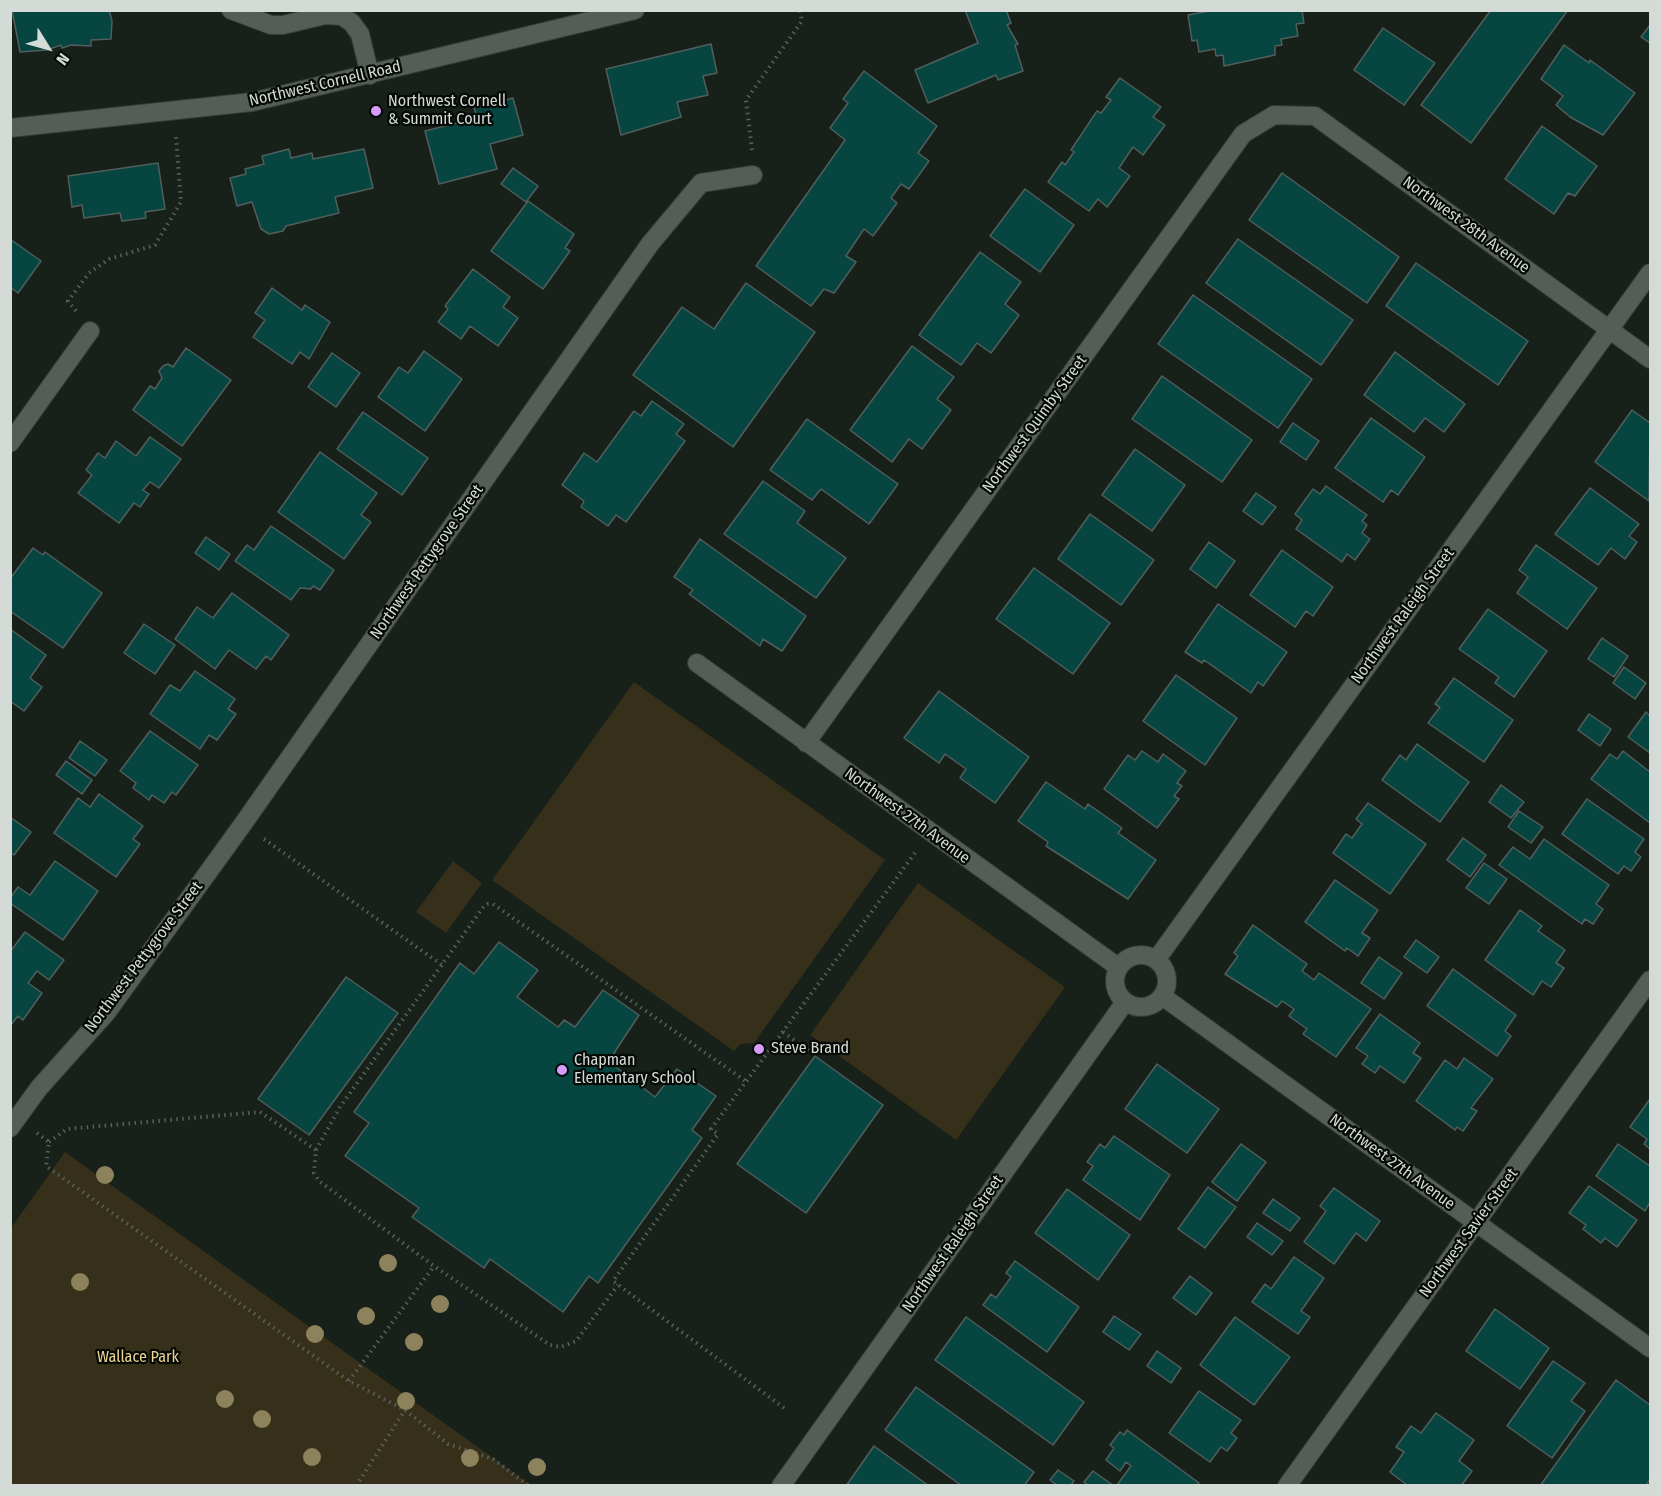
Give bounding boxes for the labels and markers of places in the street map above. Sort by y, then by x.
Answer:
place label: Northwest Cornell & Summit Court [388,92,506,130]
marker: Northwest Cornell & Summit Court [369,104,383,118]
place label: Steve Brand [771,1039,849,1059]
marker: Steve Brand [752,1042,766,1056]
place label: Chapman Elementary School [574,1051,696,1089]
marker: Chapman Elementary School [555,1063,569,1077]

